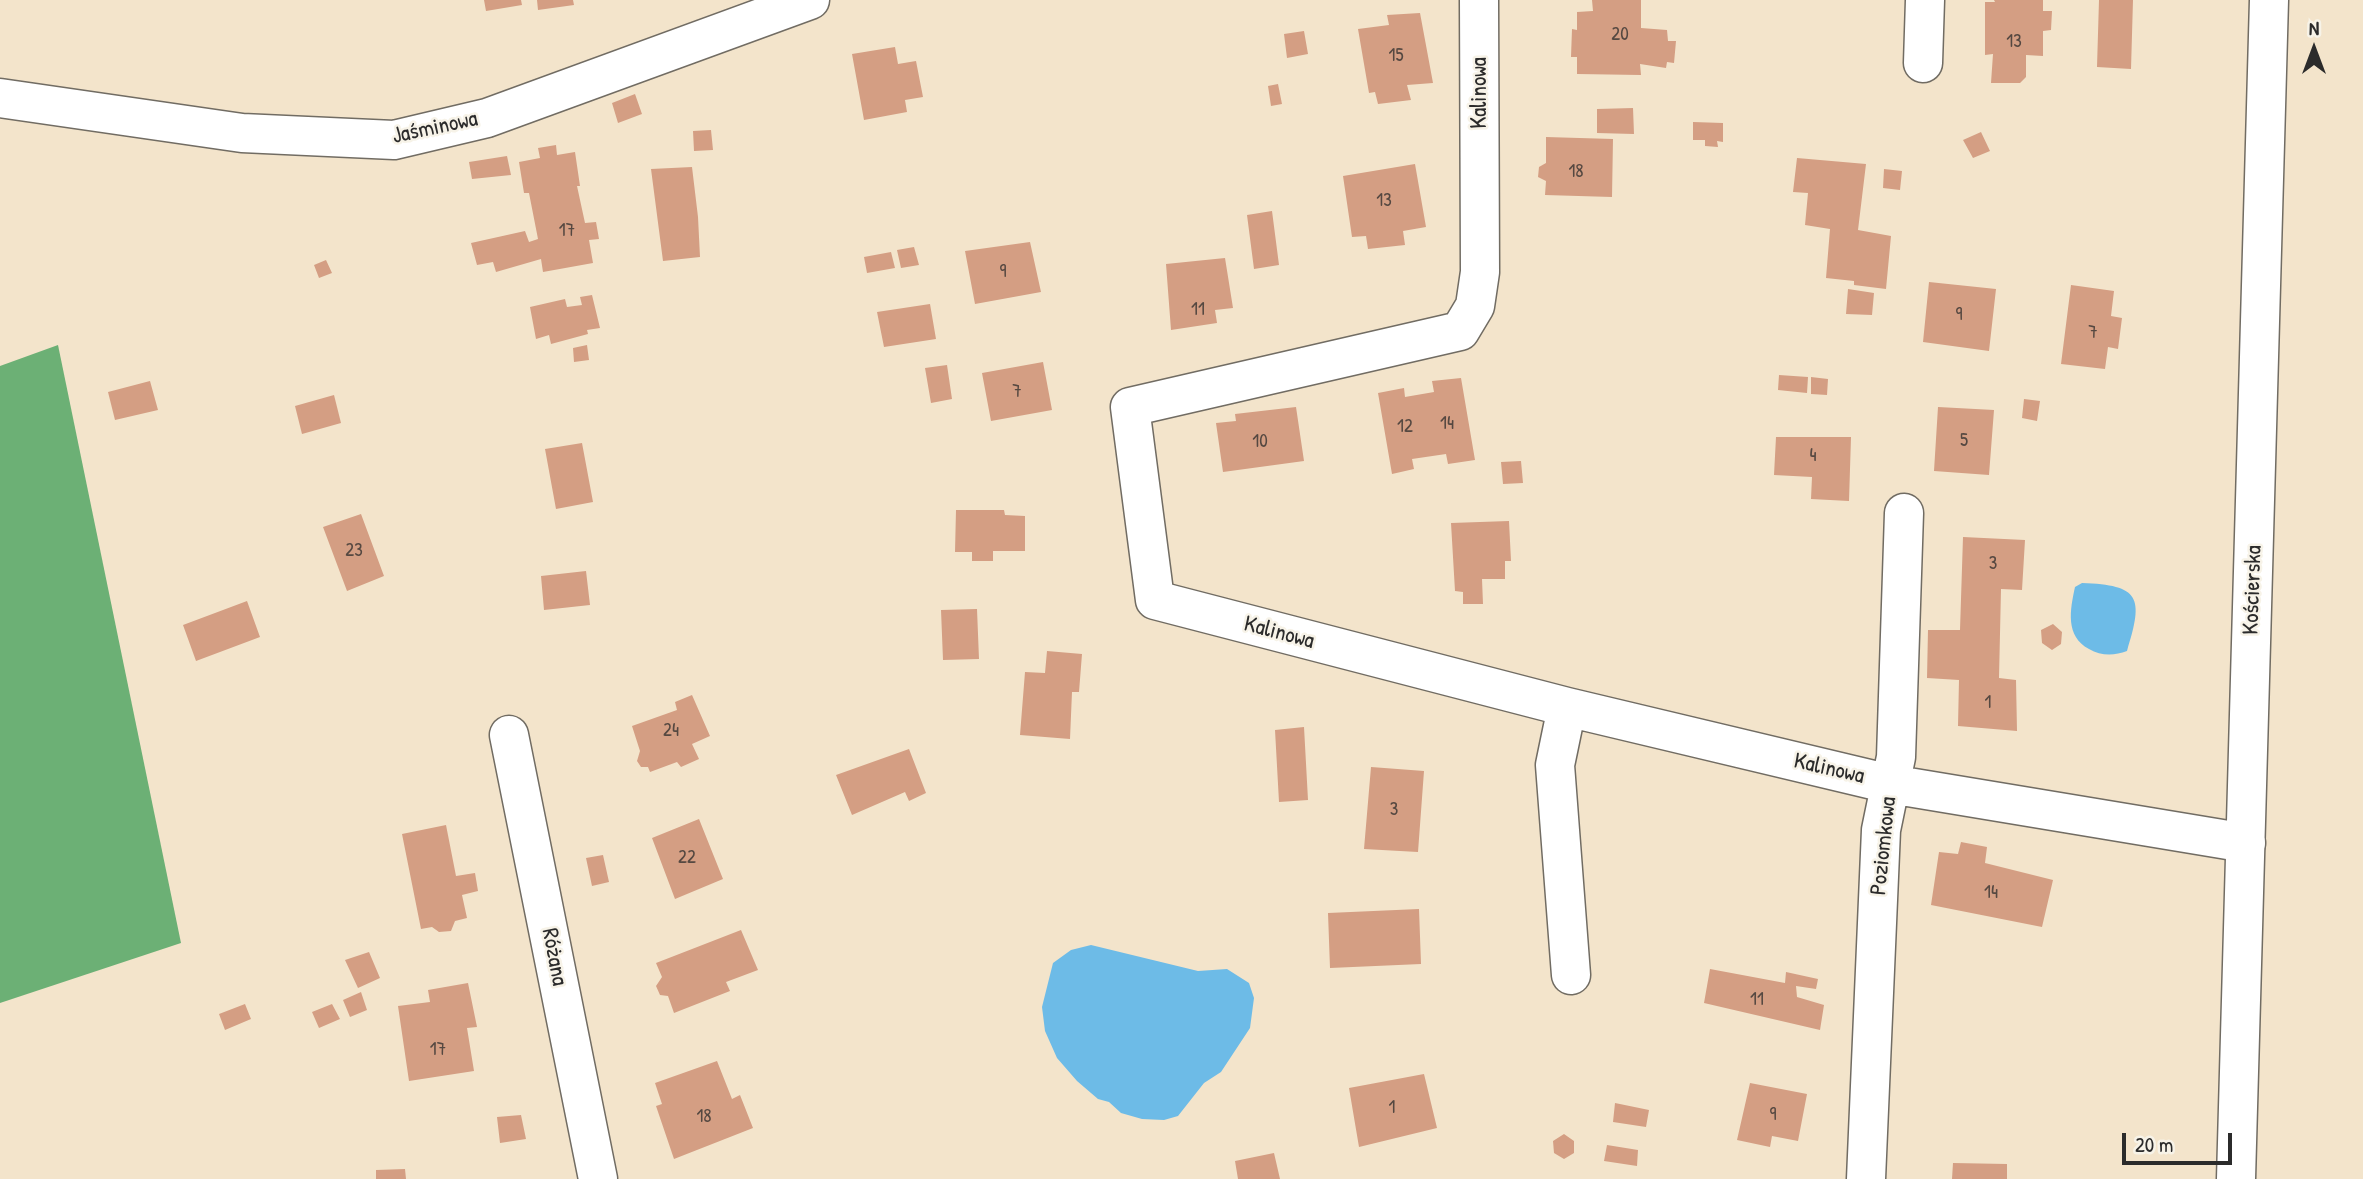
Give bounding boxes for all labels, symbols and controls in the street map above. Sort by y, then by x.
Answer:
north arrow [2279,14,2349,84]
text: N [2309,15,2319,41]
house number: 20 [1611,24,1629,46]
house number: 13 [2006,31,2022,53]
house number: 15 [1389,45,1403,67]
street label: Kalinowa [1466,57,1494,129]
street label: Jaśminowa [390,106,480,150]
house number: 18 [1568,161,1584,183]
house number: 13 [1376,190,1392,212]
house number: 17 [559,220,575,242]
house number: 9 [1000,261,1006,283]
house number: 11 [1191,299,1205,321]
house number: 9 [1956,304,1962,326]
house number: 7 [2088,322,2098,344]
house number: 7 [1012,381,1022,403]
house number: 14 [1440,413,1454,435]
house number: 12 [1397,416,1413,438]
house number: 5 [1960,430,1968,452]
house number: 10 [1252,431,1268,453]
house number: 4 [1809,445,1817,467]
house number: 23 [345,540,363,562]
street label: Kościerska [2238,545,2268,635]
house number: 3 [1989,553,1997,575]
street label: Kalinowa [1241,610,1317,656]
house number: 1 [1985,692,1991,714]
house number: 24 [663,720,679,742]
street label: Kalinowa [1791,747,1867,791]
street label: Poziomkowa [1865,795,1903,897]
house number: 3 [1390,799,1398,821]
house number: 22 [678,847,696,869]
house number: 14 [1984,882,1998,904]
street label: Różana [535,926,573,988]
house number: 11 [1750,989,1764,1011]
house number: 17 [430,1039,446,1061]
house number: 1 [1389,1097,1395,1119]
house number: 9 [1770,1104,1776,1126]
house number: 18 [696,1106,712,1128]
scale bar [2125,1120,2235,1164]
text: 20 m [2135,1130,2173,1159]

